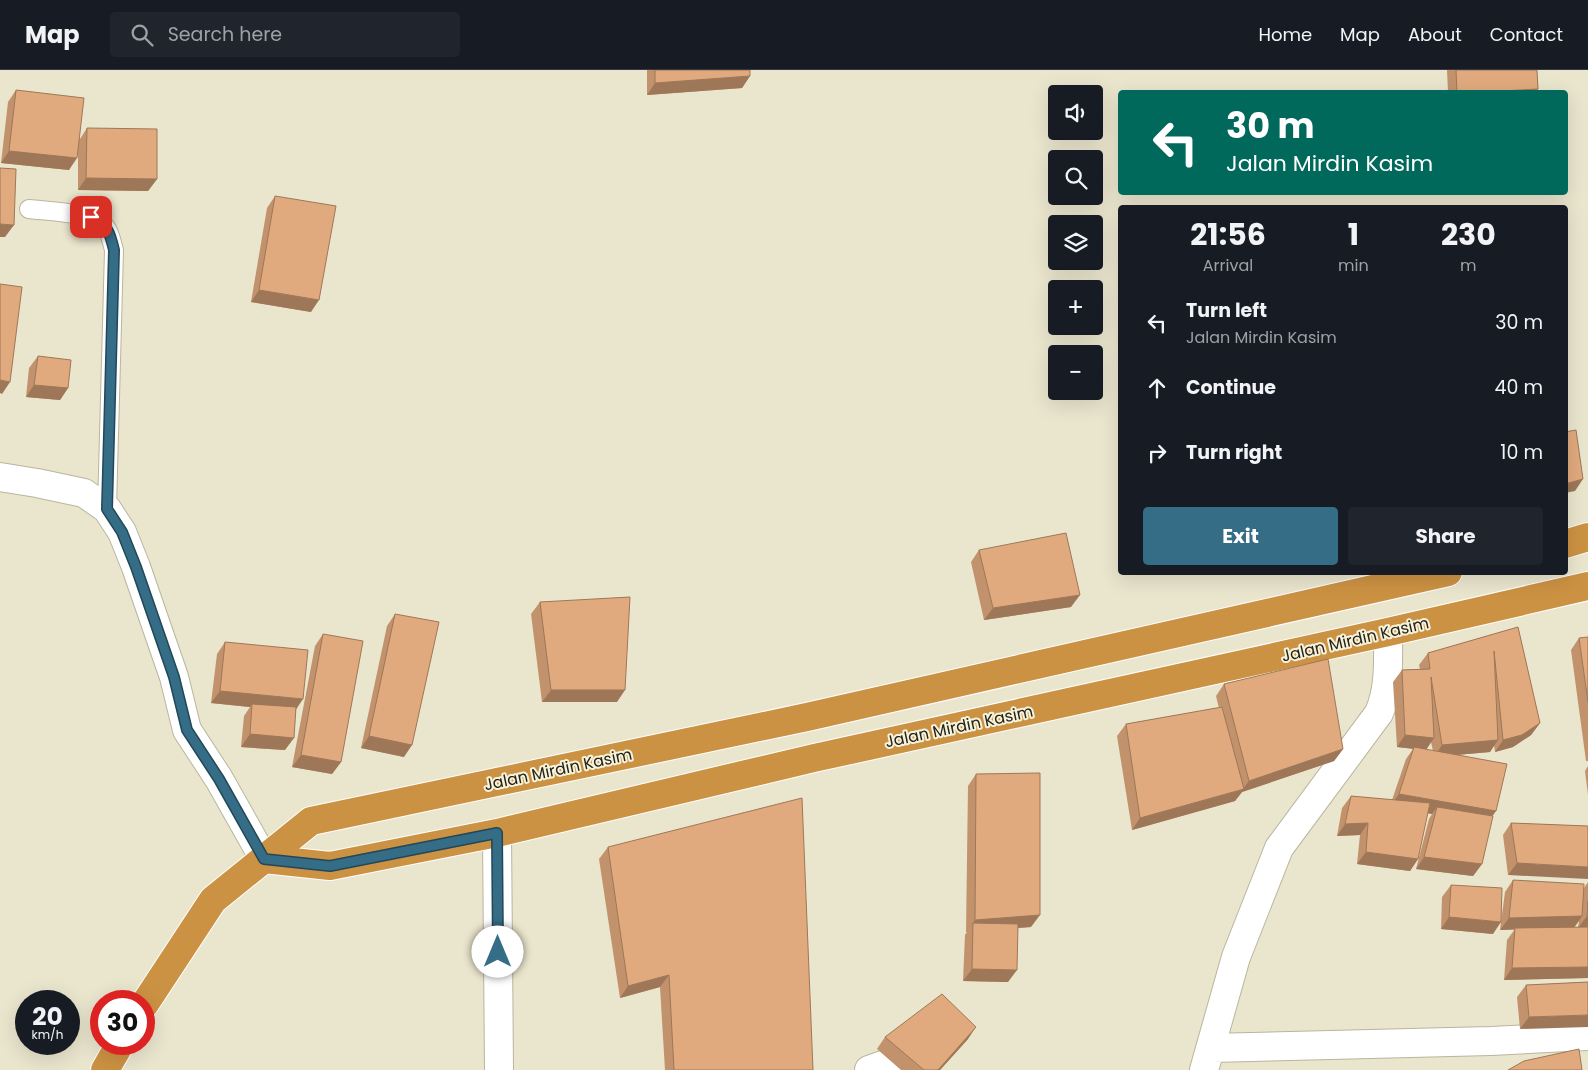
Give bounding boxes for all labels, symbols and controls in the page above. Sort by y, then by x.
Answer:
search box [110,12,460,57]
text: Map [25,18,80,51]
icon: search [128,21,156,49]
text: Search here [168,21,282,48]
text: Home [1258,22,1312,47]
text: Map [1340,22,1380,47]
text: About [1408,22,1462,47]
text: Contact [1490,22,1563,47]
map controls [1048,85,1103,400]
button: sound [1048,85,1103,140]
text: 30 m [1226,101,1314,150]
icon: left [1143,110,1208,175]
text: Jalan Mirdin Kasim [1226,148,1433,179]
button: search [1048,150,1103,205]
pin [70,196,112,238]
icon: arrive [77,203,105,231]
text: 21:56 [1190,213,1266,256]
text: 1 [1348,213,1359,256]
text: 230 [1441,213,1496,256]
button: layers [1048,215,1103,270]
text: Arrival [1203,254,1253,277]
text: min [1338,254,1369,277]
text: m [1460,254,1477,277]
button: + [1048,280,1103,335]
text: Turn left [1186,297,1267,324]
icon: left [1143,309,1171,337]
text: 30 m [1495,309,1543,336]
text: Jalan Mirdin Kasim [1186,326,1337,349]
button: − [1048,345,1103,400]
icon: ahead [1143,374,1171,402]
text: Continue [1186,374,1276,401]
text: 40 m [1494,374,1543,401]
icon: right [1143,439,1171,467]
text: Turn right [1186,439,1282,466]
text: 10 m [1500,439,1543,466]
button: Exit [1143,507,1338,565]
button: Share [1348,507,1543,565]
street label: Jalan Mirdin Kasim [1279,611,1431,668]
street label: Jalan Mirdin Kasim [883,700,1035,753]
street label: Jalan Mirdin Kasim [482,743,634,796]
position arrow [471,925,523,977]
speed limit sign: 30 [90,990,155,1055]
text: 20 [32,999,63,1034]
text: km/h [32,1026,63,1043]

